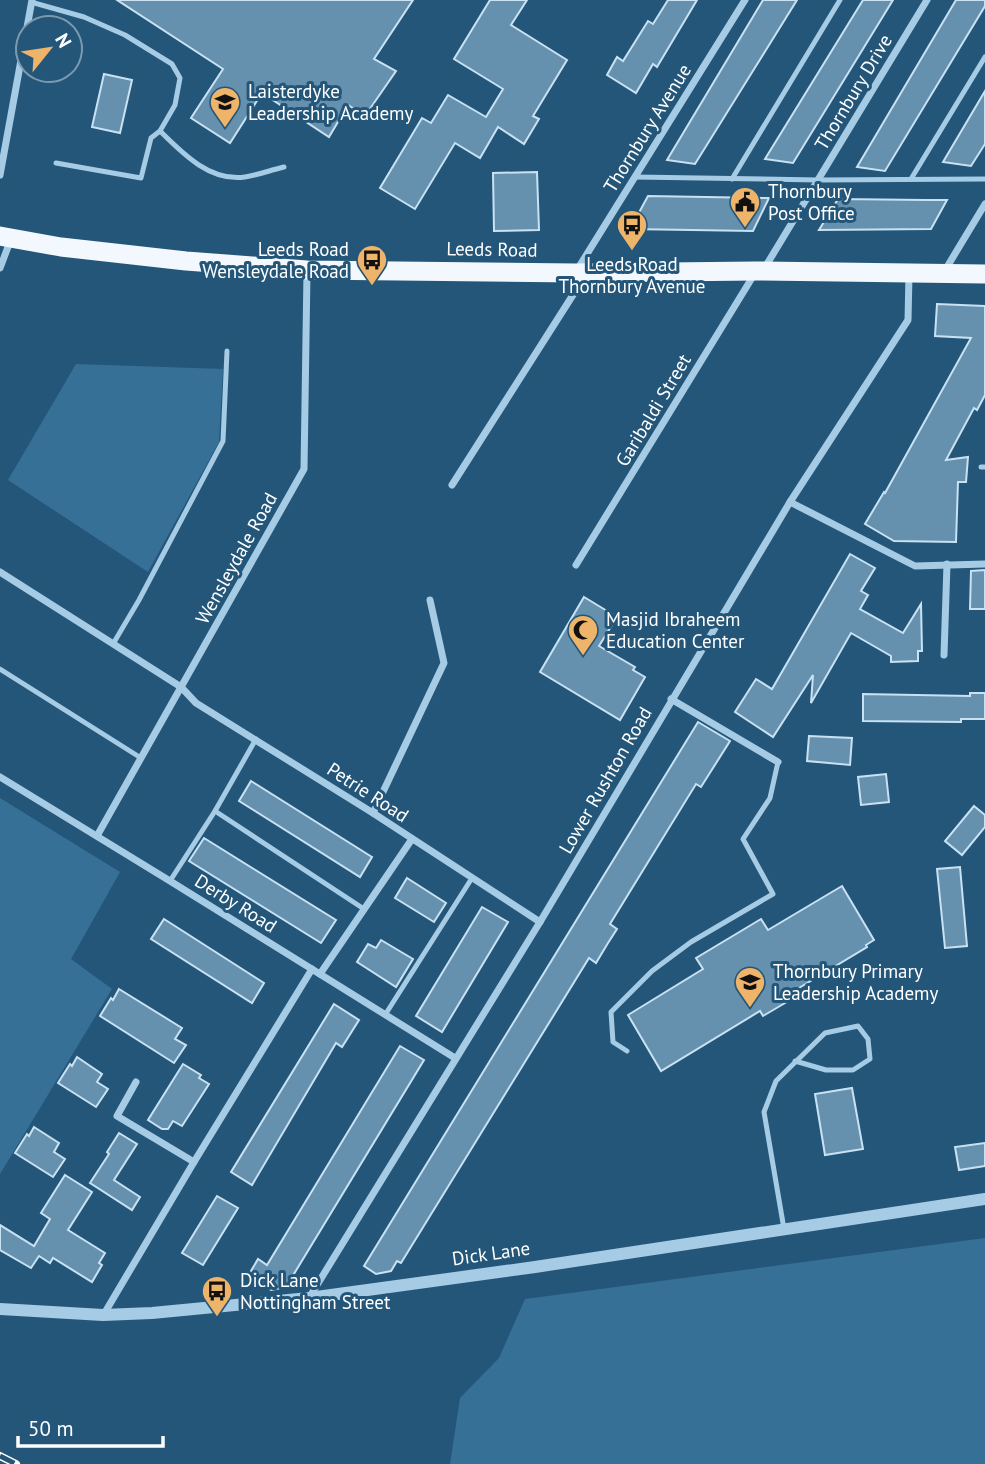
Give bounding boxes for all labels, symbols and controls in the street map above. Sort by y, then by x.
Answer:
north arrow [14,14,84,84]
text: N [50,29,77,52]
street label: Thornbury Drive [809,30,897,154]
street label: Thornbury Avenue [598,59,696,197]
place label: Laisterdyke Leadership Academy [248,79,414,125]
school or university icon: Laisterdyke Leadership Academy [208,85,242,129]
place label: Thornbury Post Office [768,179,855,225]
public building icon: Thornbury Post Office [728,185,762,229]
bus stop icon: Leeds Road Thornbury Avenue [615,208,649,252]
street label: Leeds Road [446,236,538,262]
place label: Leeds Road Wensleydale Road [202,237,349,283]
bus stop icon: Leeds Road Wensleydale Road [355,243,389,287]
place label: Leeds Road Thornbury Avenue [559,252,705,298]
street label: Garibaldi Street [610,349,696,471]
street label: Wensleydale Road [190,488,282,628]
place label: Masjid Ibraheem Education Center [606,607,745,653]
mosque icon: Masjid Ibraheem Education Center [566,613,600,657]
street label: Lower Rushton Road [553,702,657,858]
street label: Petrie Road [323,757,413,827]
street label: Derby Road [191,868,281,938]
place label: Thornbury Primary Leadership Academy [773,959,939,1005]
school or university icon: Thornbury Primary Leadership Academy [733,965,767,1009]
street label: Dick Lane [450,1236,532,1270]
place label: Dick Lane Nottingham Street [240,1268,391,1314]
bus stop icon: Dick Lane Nottingham Street [200,1274,234,1318]
scale bar [18,1404,163,1448]
text: 50 m [28,1415,74,1442]

